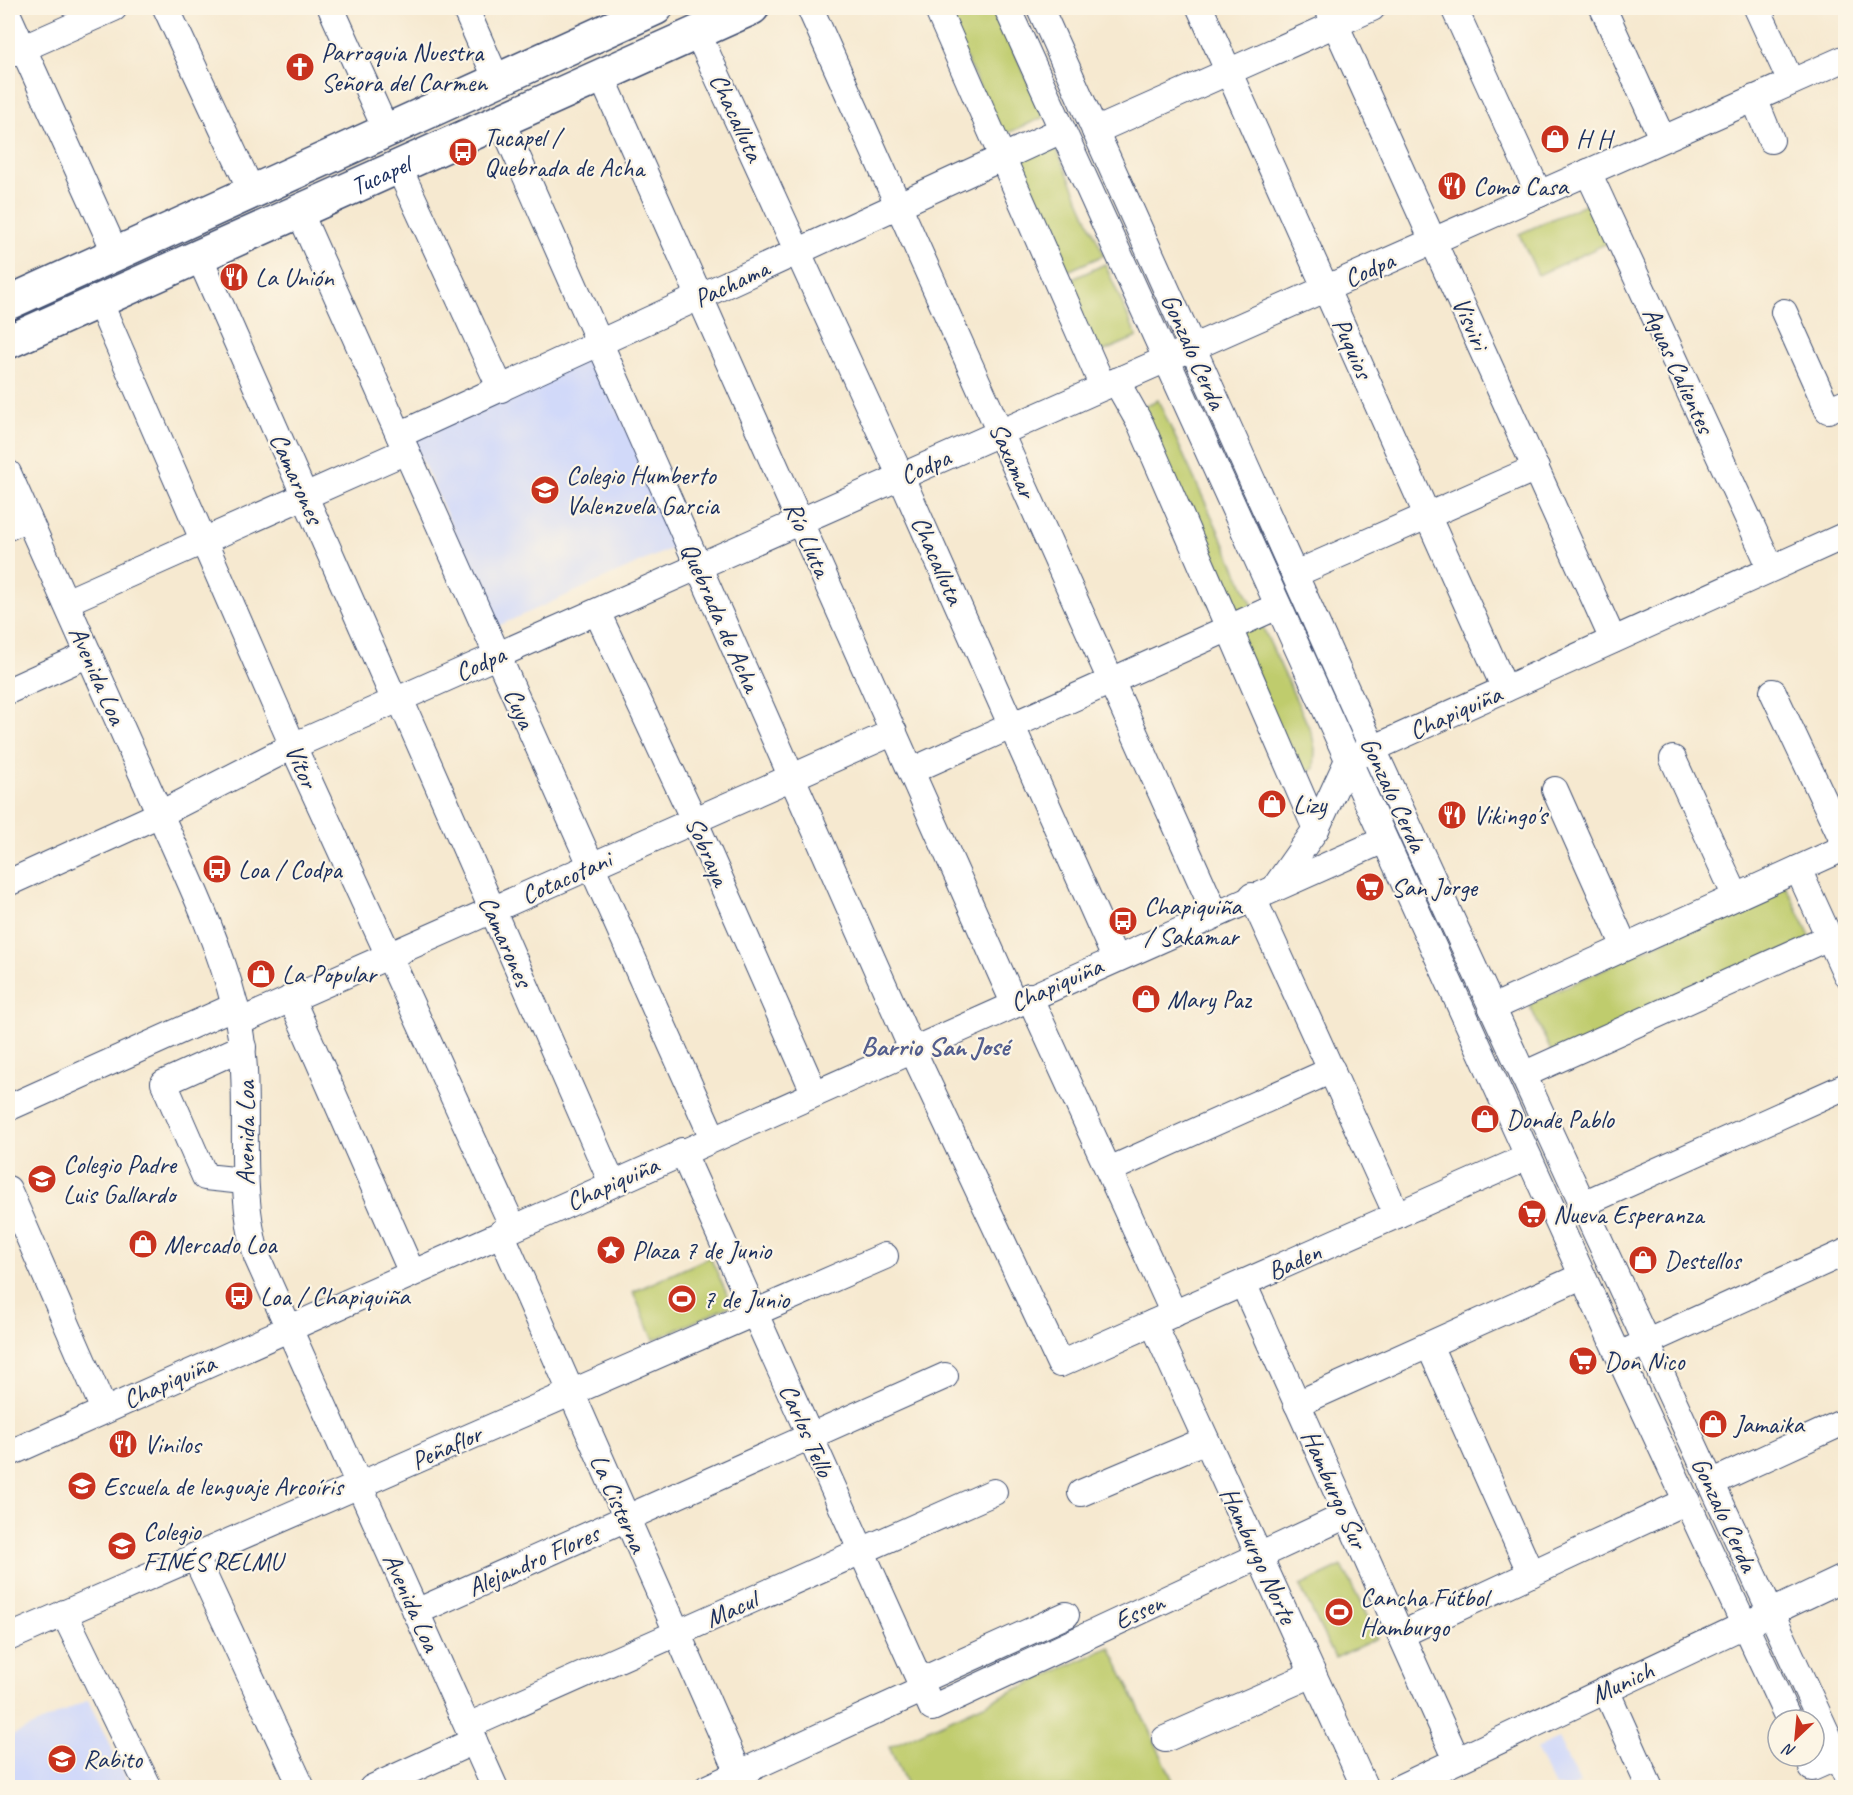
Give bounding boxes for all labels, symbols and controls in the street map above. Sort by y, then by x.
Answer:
place label: Parroquia Nuestra Señora del Carmen [321,36,488,99]
church icon: Parroquia Nuestra Señora del Carmen [284,51,316,83]
street label: Chacalluta [702,68,772,168]
place label: Tucapel / Quebrada de Acha [484,121,646,184]
shop icon: H H [1539,123,1571,155]
place label: H H [1576,123,1616,156]
bus stop icon: Tucapel / Quebrada de Acha [447,136,479,168]
street label: Tucapel [346,146,419,203]
restaurant icon: Como Casa [1436,170,1468,202]
place label: Como Casa [1473,170,1570,203]
street label: Codpa [1339,243,1401,295]
street label: Pachama [688,251,776,315]
restaurant icon: La Unión [218,261,250,293]
place label: La Unión [255,261,335,294]
street label: Gonzalo Cerda [1154,288,1234,415]
street label: Visviri [1444,292,1498,358]
street label: Aguas Calientes [1635,302,1723,441]
street label: Puquios [1325,313,1381,386]
street label: Saxamar [981,417,1045,505]
street label: Camarones [262,428,332,531]
street label: Codpa [895,440,957,492]
place label: Colegio Humberto Valenzuela Garcia [566,459,720,522]
school or university icon: Colegio Humberto Valenzuela Garcia [529,474,561,506]
street label: Río Lluta [776,496,840,584]
street label: Chacalluta [903,511,972,611]
street label: Quebrada de Acha [673,537,769,699]
street label: Avenida Loa [61,621,134,731]
street label: Codpa [450,637,512,689]
street label: Chapiquiña [1404,677,1508,747]
street label: Cuya [496,683,544,735]
street label: Gonzalo Cerda [1353,732,1435,858]
street label: Vítor [277,739,326,795]
shop icon: Lizy [1256,788,1288,820]
place label: Lizy [1293,788,1328,821]
restaurant icon: Vikingo's [1436,799,1468,831]
place label: Vikingo's [1473,799,1549,832]
street label: Sobraya [678,812,738,893]
street label: Cotacotani [516,842,619,912]
bus stop icon: Loa / Codpa [201,853,233,885]
place label: Loa / Codpa [238,853,343,886]
supermarket icon: San Jorge [1354,871,1386,903]
place label: San Jorge [1391,871,1478,904]
place label: Chapiquiña / Sakamar [1144,890,1243,953]
street label: Camarones [471,891,541,994]
bus stop icon: Chapiquiña / Sakamar [1107,905,1139,937]
street label: Chapiquiña [1005,949,1109,1019]
shop icon: La Popular [245,958,277,990]
place label: La Popular [282,958,379,991]
shop icon: Mary Paz [1130,983,1162,1015]
place label: Mary Paz [1167,983,1253,1016]
district label: Barrio San José [861,1029,1013,1063]
street label: Avenida Loa [229,1079,262,1185]
shop icon: Donde Pablo [1469,1103,1501,1135]
place label: Donde Pablo [1506,1103,1615,1136]
place label: Colegio Padre Luis Gallardo [63,1148,178,1211]
street label: Chapiquiña [561,1148,665,1218]
school or university icon: Colegio Padre Luis Gallardo [26,1163,58,1195]
supermarket icon: Nueva Esperanza [1516,1198,1548,1230]
place label: Nueva Esperanza [1553,1198,1706,1231]
shop icon: Mercado Loa [127,1228,159,1260]
place label: Mercado Loa [164,1228,278,1261]
place icon: Plaza 7 de Junio [595,1234,627,1266]
place label: Plaza 7 de Junio [632,1234,773,1267]
street label: Baden [1262,1235,1326,1288]
shop icon: Destellos [1627,1244,1659,1276]
place label: Destellos [1664,1244,1743,1277]
bus stop icon: Loa / Chapiquiña [223,1280,255,1312]
place label: Loa / Chapiquiña [260,1280,411,1313]
sports icon: 7 de Junio [666,1283,698,1315]
place label: 7 de Junio [703,1283,791,1316]
supermarket icon: Don Nico [1567,1345,1599,1377]
place label: Don Nico [1604,1345,1686,1378]
street label: Chapiquiña [118,1346,222,1416]
street label: Carlos Tello [771,1379,842,1484]
shop icon: Jamaika [1697,1408,1729,1440]
place label: Jamaika [1732,1408,1805,1441]
street label: Peñaflor [406,1416,489,1477]
street label: Hamburgo Sur [1294,1425,1376,1555]
restaurant icon: Vinilos [107,1428,139,1460]
place label: Vinilos [144,1428,203,1461]
street label: La Cisterna [582,1449,656,1559]
street label: Gonzalo Cerda [1684,1452,1766,1578]
school or university icon: Escuela de lenguaje Arcoíris [66,1470,98,1502]
place label: Escuela de lenguaje Arcoíris [103,1470,345,1503]
street label: Hamburgo Norte [1213,1482,1305,1630]
place label: Colegio FINÉS RELMU [143,1515,287,1578]
street label: Alejandro Flores [462,1516,606,1604]
school or university icon: Colegio FINÉS RELMU [106,1530,138,1562]
street label: Avenida Loa [375,1548,448,1658]
place label: Cancha Fútbol Hamburgo [1360,1581,1493,1644]
street label: Macul [700,1582,766,1635]
street label: Essen [1109,1585,1171,1637]
sports icon: Cancha Fútbol Hamburgo [1323,1596,1355,1628]
street label: Munich [1586,1653,1660,1711]
north arrow [1766,1708,1826,1768]
text: N [1778,1738,1799,1762]
school or university icon: Rabito [46,1743,78,1775]
place label: Rabito [83,1743,144,1776]

